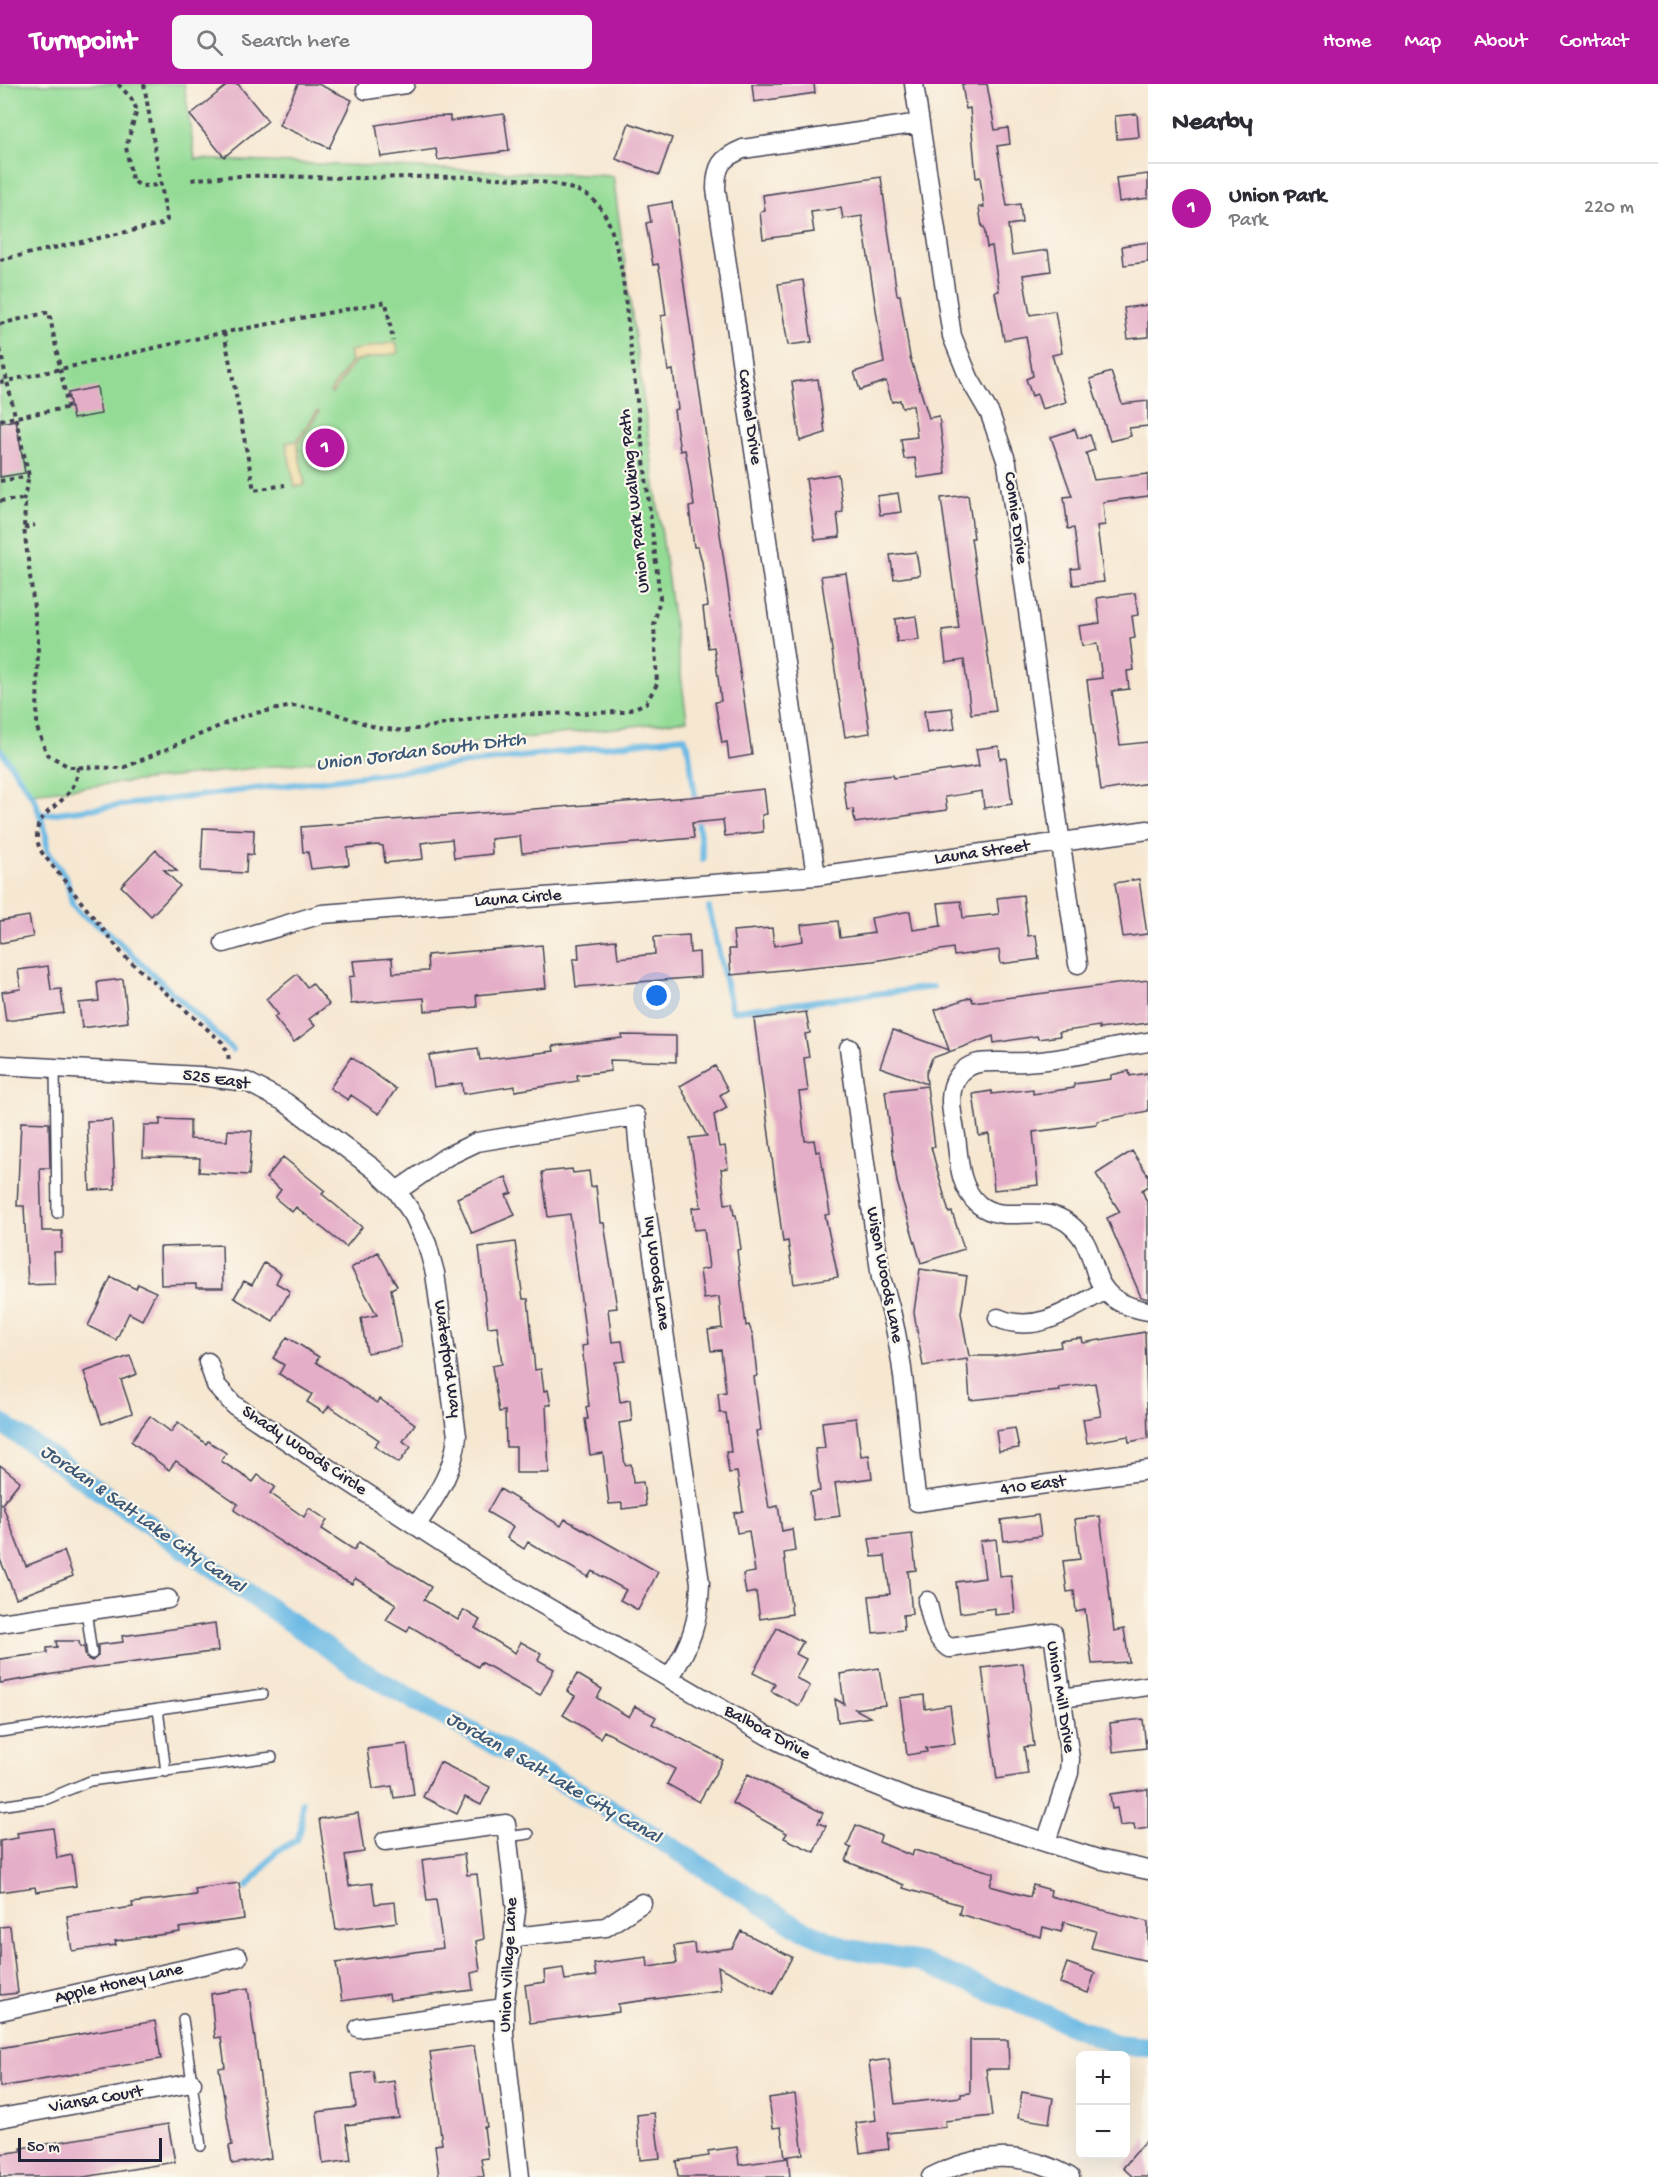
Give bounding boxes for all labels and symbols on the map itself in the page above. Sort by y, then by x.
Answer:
street label: Carmel Drive [732,368,766,467]
street label: Union Park Walking Path [615,408,655,594]
pin: 1 [306,426,344,470]
street label: Connie Drive [998,471,1032,566]
water label: Union Jordan South Ditch [315,729,527,777]
street label: Launa Street [933,836,1033,870]
street label: Launa Circle [474,885,563,913]
your location [642,981,671,1010]
street label: 525 East [181,1065,252,1095]
street label: Wison Woods Lane [861,1205,908,1345]
street label: Ivy Woods Lane [638,1214,675,1332]
street label: Waterford Way [428,1299,466,1419]
street label: Shady Woods Circle [237,1401,371,1501]
water label: Jordan & Salt Lake City Canal [35,1441,250,1600]
street label: 410 East [999,1471,1069,1501]
street label: Union Mill Drive [1041,1640,1079,1755]
street label: Balboa Drive [719,1700,814,1766]
water label: Jordan & Salt Lake City Canal [442,1708,666,1851]
street label: Union Village Lane [495,1896,523,2033]
street label: Apple Honey Lane [53,1959,186,2009]
street label: Viansa Court [47,2081,146,2119]
scale bar [18,2135,162,2162]

